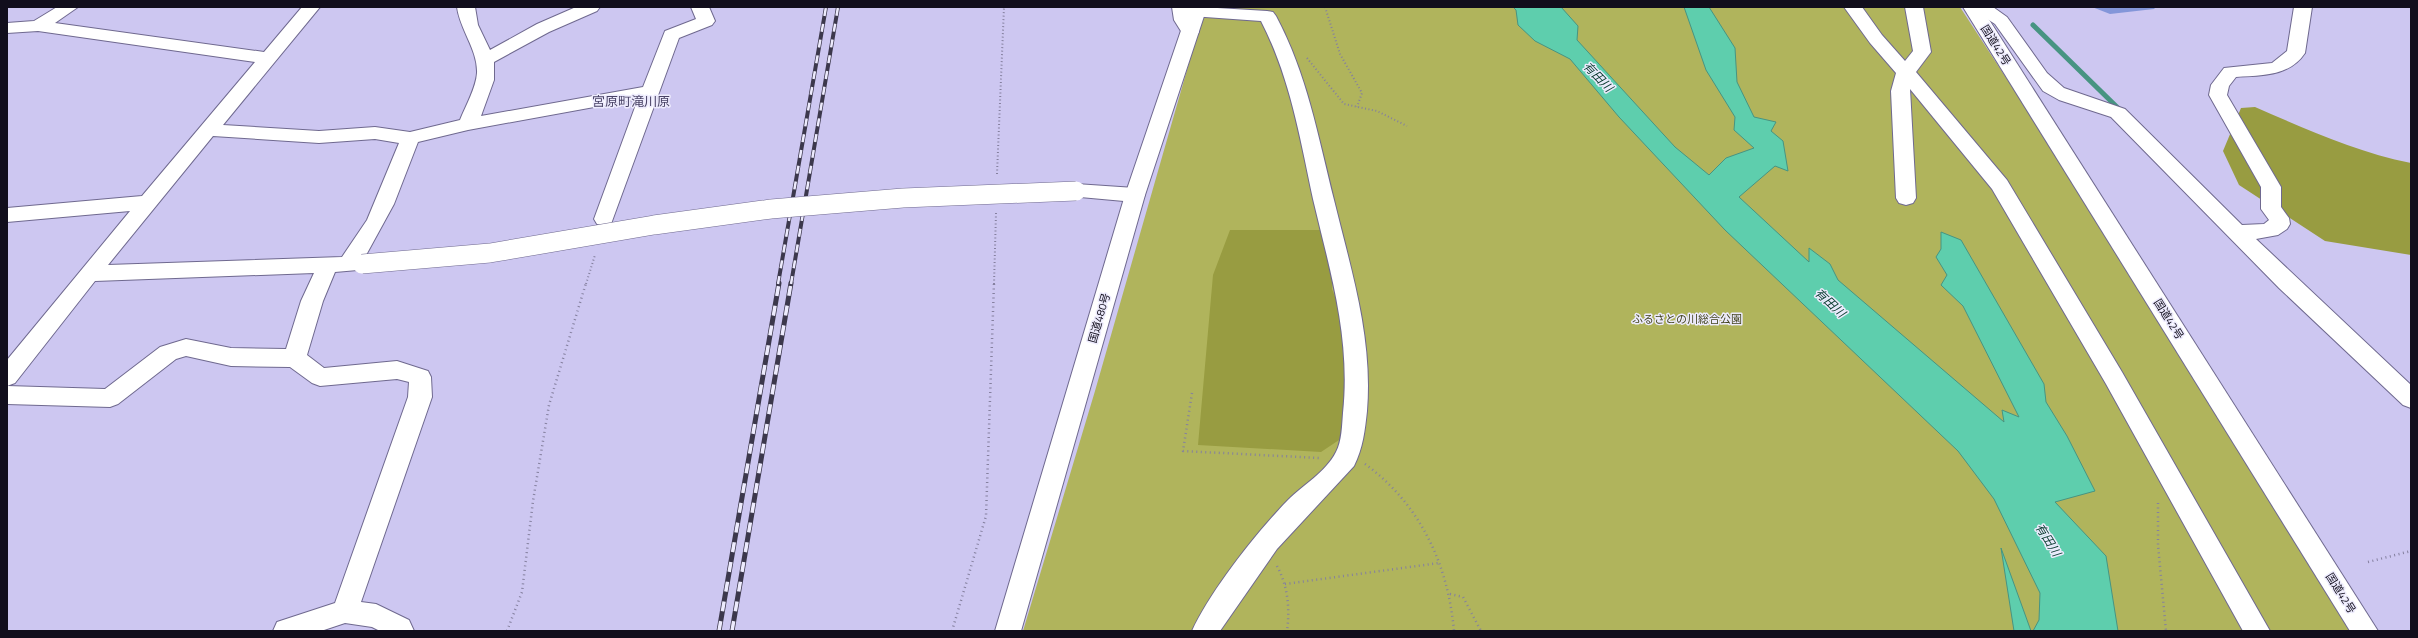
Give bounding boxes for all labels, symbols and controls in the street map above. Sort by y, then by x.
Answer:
street label: 国道42号 [1977,22,2015,68]
water label: 有田川 [1579,57,1619,98]
district label: 宮原町滝川原 [592,91,670,111]
water label: 有田川 [1811,283,1851,323]
street label: 国道480号 [1084,291,1114,345]
street label: 国道42号 [2150,296,2188,342]
park label: ふるさとの川総合公園 [1632,311,1742,327]
water label: 有田川 [2031,519,2067,562]
street label: 国道42号 [2322,570,2360,616]

